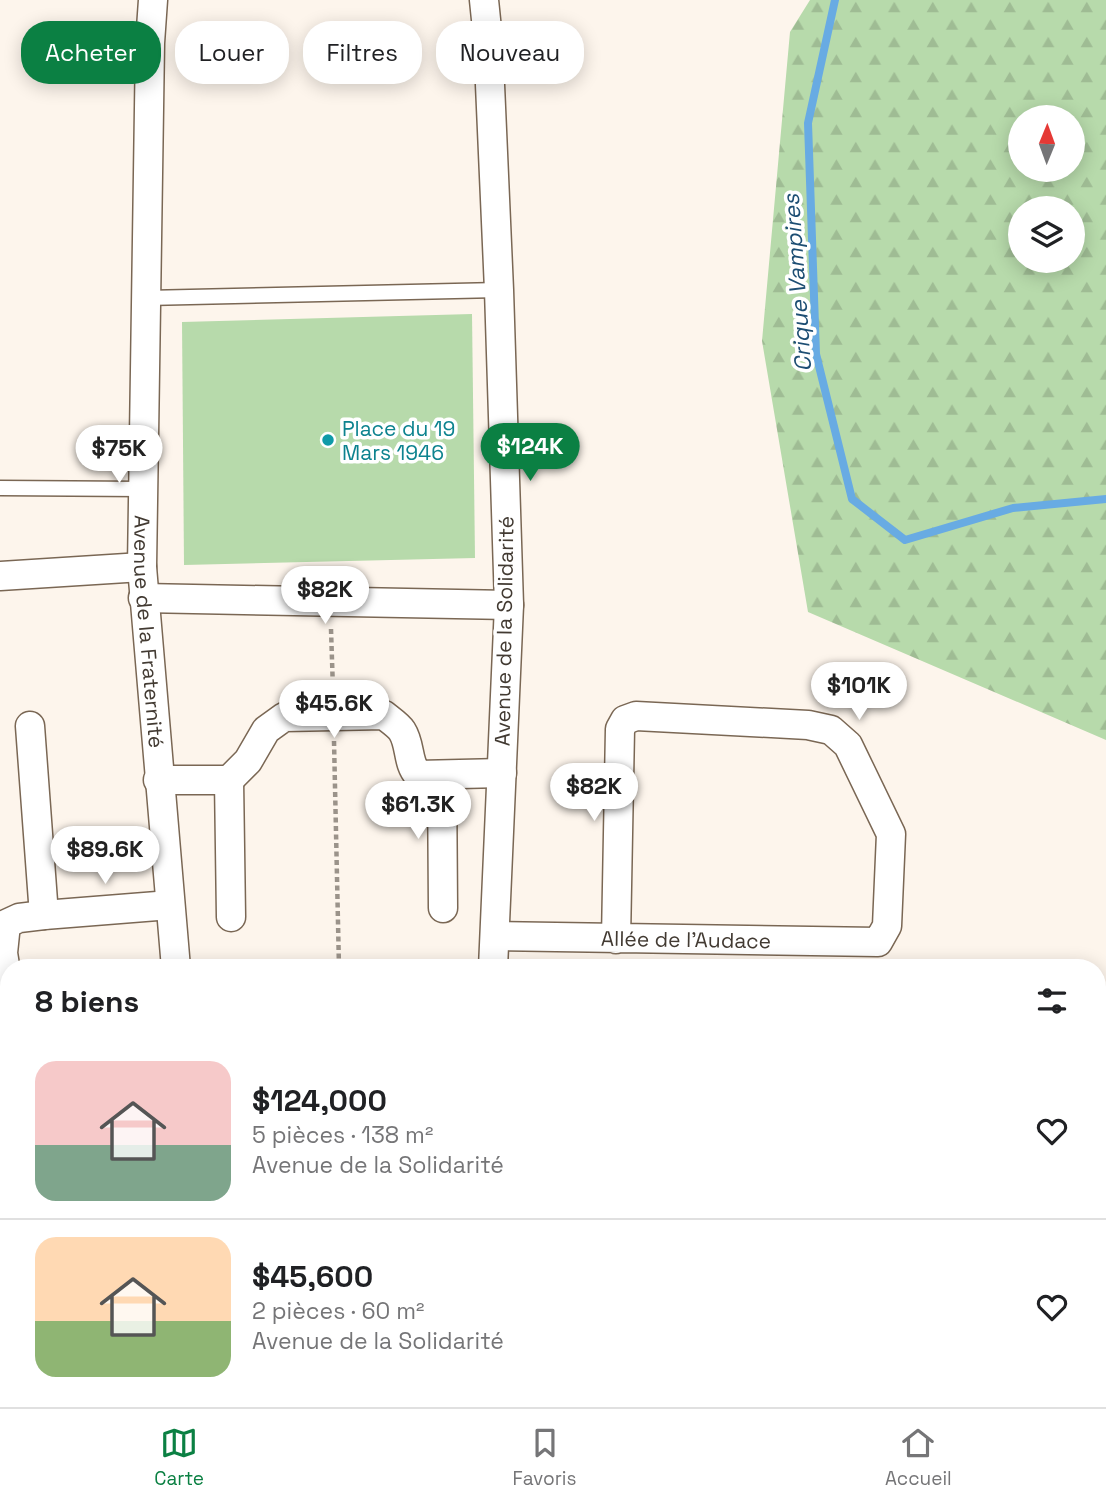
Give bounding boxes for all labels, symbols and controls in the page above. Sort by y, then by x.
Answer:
chip: Acheter [21,21,161,84]
chip: Louer [175,21,289,84]
chip: Filtres [303,21,422,84]
chip: Nouveau [436,21,584,84]
north arrow [1008,105,1085,182]
map controls [1008,105,1085,273]
water label: Crique Vampires [776,192,818,373]
button: layers [1008,196,1085,273]
place label: Place du 19 Mars 1946 [342,415,455,466]
pin: $124K [481,424,579,483]
pin: $75K [78,426,160,485]
text: $124K [497,431,563,461]
marker: Place du 19 Mars 1946 [320,432,336,448]
text: $75K [92,433,146,463]
street label: Avenue de la Fraternité [128,515,171,749]
street label: Avenue de la Solidarité [488,516,520,746]
pin: $82K [284,566,366,626]
text: $82K [297,574,353,604]
pin: $101K [810,662,908,722]
text: $101K [827,670,891,700]
pin: $45.6K [277,680,391,740]
text: $45.6K [295,688,373,718]
pin: $82K [553,764,635,823]
text: $82K [566,771,622,801]
pin: $61.3K [361,782,475,841]
text: $61.3K [381,789,455,819]
pin: $89.6K [48,826,162,886]
text: $89.6K [67,834,143,864]
street label: Allée de l'Audace [601,924,771,954]
text: 8 biens [35,982,139,1021]
icon: filters [1033,982,1071,1020]
text: $124,000 [252,1081,387,1120]
icon: home [91,1089,175,1173]
icon: heart [1033,1112,1071,1150]
text: 5 pièces · 138 m² [252,1120,433,1150]
text: Avenue de la Solidarité [252,1150,504,1180]
text: $45,600 [252,1257,373,1296]
icon: home [91,1265,175,1349]
icon: heart [1033,1288,1071,1326]
text: 2 pièces · 60 m² [252,1296,424,1326]
text: Avenue de la Solidarité [252,1326,504,1356]
tab: Carte [154,1424,204,1491]
tab: Favoris [513,1424,576,1491]
tab: Accueil [885,1424,952,1491]

